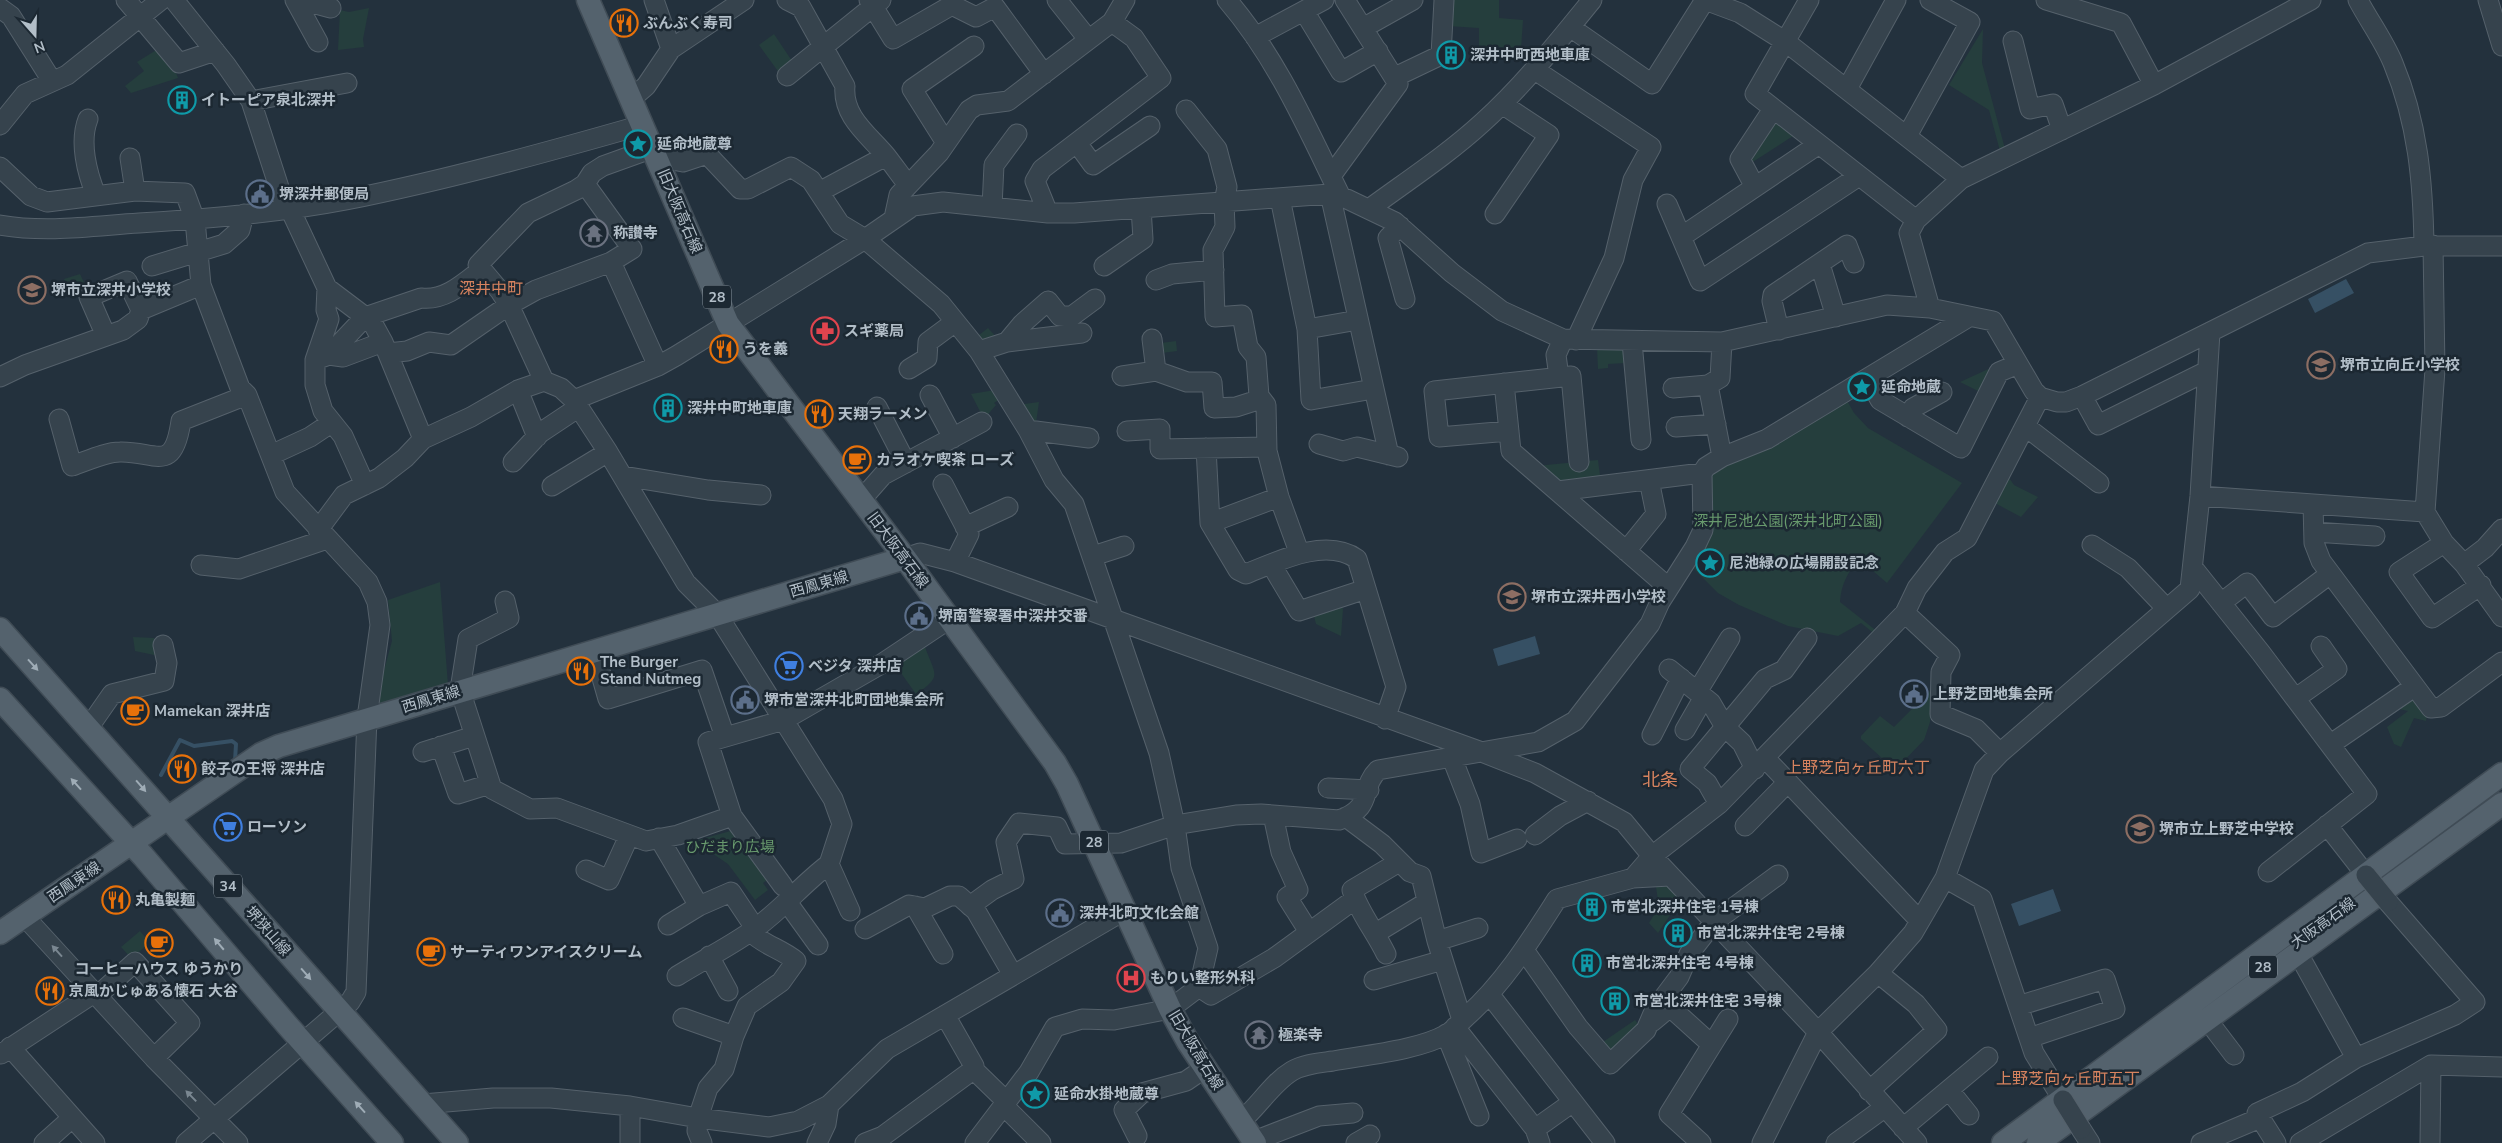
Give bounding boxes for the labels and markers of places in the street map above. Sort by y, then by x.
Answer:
restaurant icon: ぶんぶく寿司 [609,8,639,38]
place label: ぶんぶく寿司 [643,13,733,33]
building icon: 深井中町西地車庫 [1436,40,1466,70]
place label: 深井中町西地車庫 [1470,45,1590,65]
building icon: イトーピア泉北深井 [167,85,197,115]
place label: イトーピア泉北深井 [201,90,336,110]
place icon: 延命地蔵尊 [623,129,653,159]
place label: 延命地蔵尊 [657,134,732,154]
public building icon: 堺深井郵便局 [245,179,275,209]
place label: 堺深井郵便局 [279,184,369,204]
temple icon: 称讃寺 [579,218,609,248]
place label: 称讃寺 [613,223,658,243]
school or university icon: 堺市立深井小学校 [17,275,47,305]
place label: 堺市立深井小学校 [51,280,171,300]
pharmacy icon: スギ薬局 [810,316,840,346]
place label: スギ薬局 [844,321,904,341]
restaurant icon: うを義 [709,334,739,364]
place label: うを義 [743,339,788,359]
school or university icon: 堺市立向丘小学校 [2306,350,2336,380]
place label: 堺市立向丘小学校 [2340,355,2460,375]
place icon: 延命地蔵 [1847,372,1877,402]
place label: 延命地蔵 [1881,377,1941,397]
building icon: 深井中町地車庫 [653,393,683,423]
place label: 深井中町地車庫 [687,398,792,418]
restaurant icon: 天翔ラーメン [804,399,834,429]
place label: 天翔ラーメン [838,404,927,424]
cafe icon: カラオケ喫茶 ローズ [842,445,872,475]
place label: カラオケ喫茶 ローズ [876,450,1014,470]
place icon: 尼池緑の広場開設記念 [1695,548,1725,578]
place label: 尼池緑の広場開設記念 [1729,553,1879,573]
school or university icon: 堺市立深井西小学校 [1497,582,1527,612]
place label: 堺市立深井西小学校 [1531,587,1666,607]
public building icon: 堺南警察署中深井交番 [904,601,934,631]
place label: 堺南警察署中深井交番 [938,606,1088,626]
supermarket icon: ベジタ 深井店 [774,651,804,681]
place label: The Burger Stand Nutmeg [600,652,701,689]
restaurant icon: The Burger Stand Nutmeg [566,656,596,686]
place label: ベジタ 深井店 [808,656,902,676]
public building icon: 上野芝団地集会所 [1899,679,1929,709]
place label: 上野芝団地集会所 [1933,684,2053,704]
public building icon: 堺市営深井北町団地集会所 [730,685,760,715]
place label: 堺市営深井北町団地集会所 [764,690,944,710]
cafe icon: Mamekan 深井店 [120,696,150,726]
place label: Mamekan 深井店 [154,701,271,721]
restaurant icon: 餃子の王将 深井店 [167,754,197,784]
place label: 餃子の王将 深井店 [201,759,325,779]
supermarket icon: ローソン [213,812,243,842]
school or university icon: 堺市立上野芝中学校 [2125,814,2155,844]
place label: ローソン [247,817,307,837]
place label: 堺市立上野芝中学校 [2159,819,2294,839]
restaurant icon: 丸亀製麺 [101,885,131,915]
place label: 丸亀製麺 [135,890,195,910]
building icon: 市営北深井住宅 1号棟 [1577,892,1607,922]
place label: 市営北深井住宅 1号棟 [1611,897,1759,917]
public building icon: 深井北町文化会館 [1045,898,1075,928]
place label: 深井北町文化会館 [1079,903,1199,923]
building icon: 市営北深井住宅 2号棟 [1663,918,1693,948]
place label: 市営北深井住宅 2号棟 [1697,923,1845,943]
cafe icon: コーヒーハウス ゆうかり [144,928,174,958]
cafe icon: サーティワンアイスクリーム [416,937,446,967]
place label: サーティワンアイスクリーム [450,942,642,962]
building icon: 市営北深井住宅 4号棟 [1572,948,1602,978]
place label: 市営北深井住宅 4号棟 [1606,953,1754,973]
place label: コーヒーハウス ゆうかり [75,959,243,979]
hospital icon: もりい整形外科 [1116,963,1146,993]
place label: もりい整形外科 [1150,968,1255,988]
restaurant icon: 京風かじゅある懐石 大谷 [35,976,65,1006]
place label: 京風かじゅある懐石 大谷 [69,981,238,1001]
building icon: 市営北深井住宅 3号棟 [1600,986,1630,1016]
place label: 市営北深井住宅 3号棟 [1634,991,1782,1011]
temple icon: 極楽寺 [1244,1020,1274,1050]
place label: 極楽寺 [1278,1025,1323,1045]
place icon: 延命水掛地蔵尊 [1020,1079,1050,1109]
place label: 延命水掛地蔵尊 [1054,1084,1159,1104]

